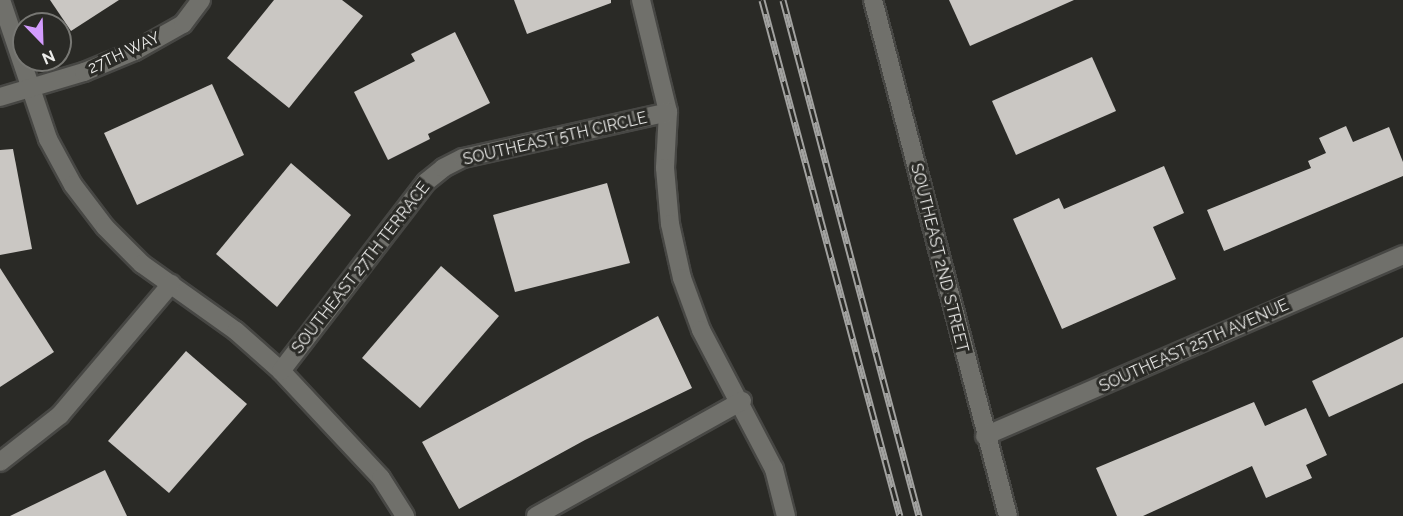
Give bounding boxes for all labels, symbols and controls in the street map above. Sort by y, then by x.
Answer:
north arrow [12,12,72,72]
street label: 27TH WAY [85,28,163,78]
text: N [39,46,58,68]
street label: SOUTHEAST 5TH CIRCLE [461,108,649,170]
street label: SOUTHEAST 2ND STREET [906,161,972,355]
street label: SOUTHEAST 27TH TERRACE [288,178,434,358]
street label: SOUTHEAST 25TH AVENUE [1096,295,1292,397]

